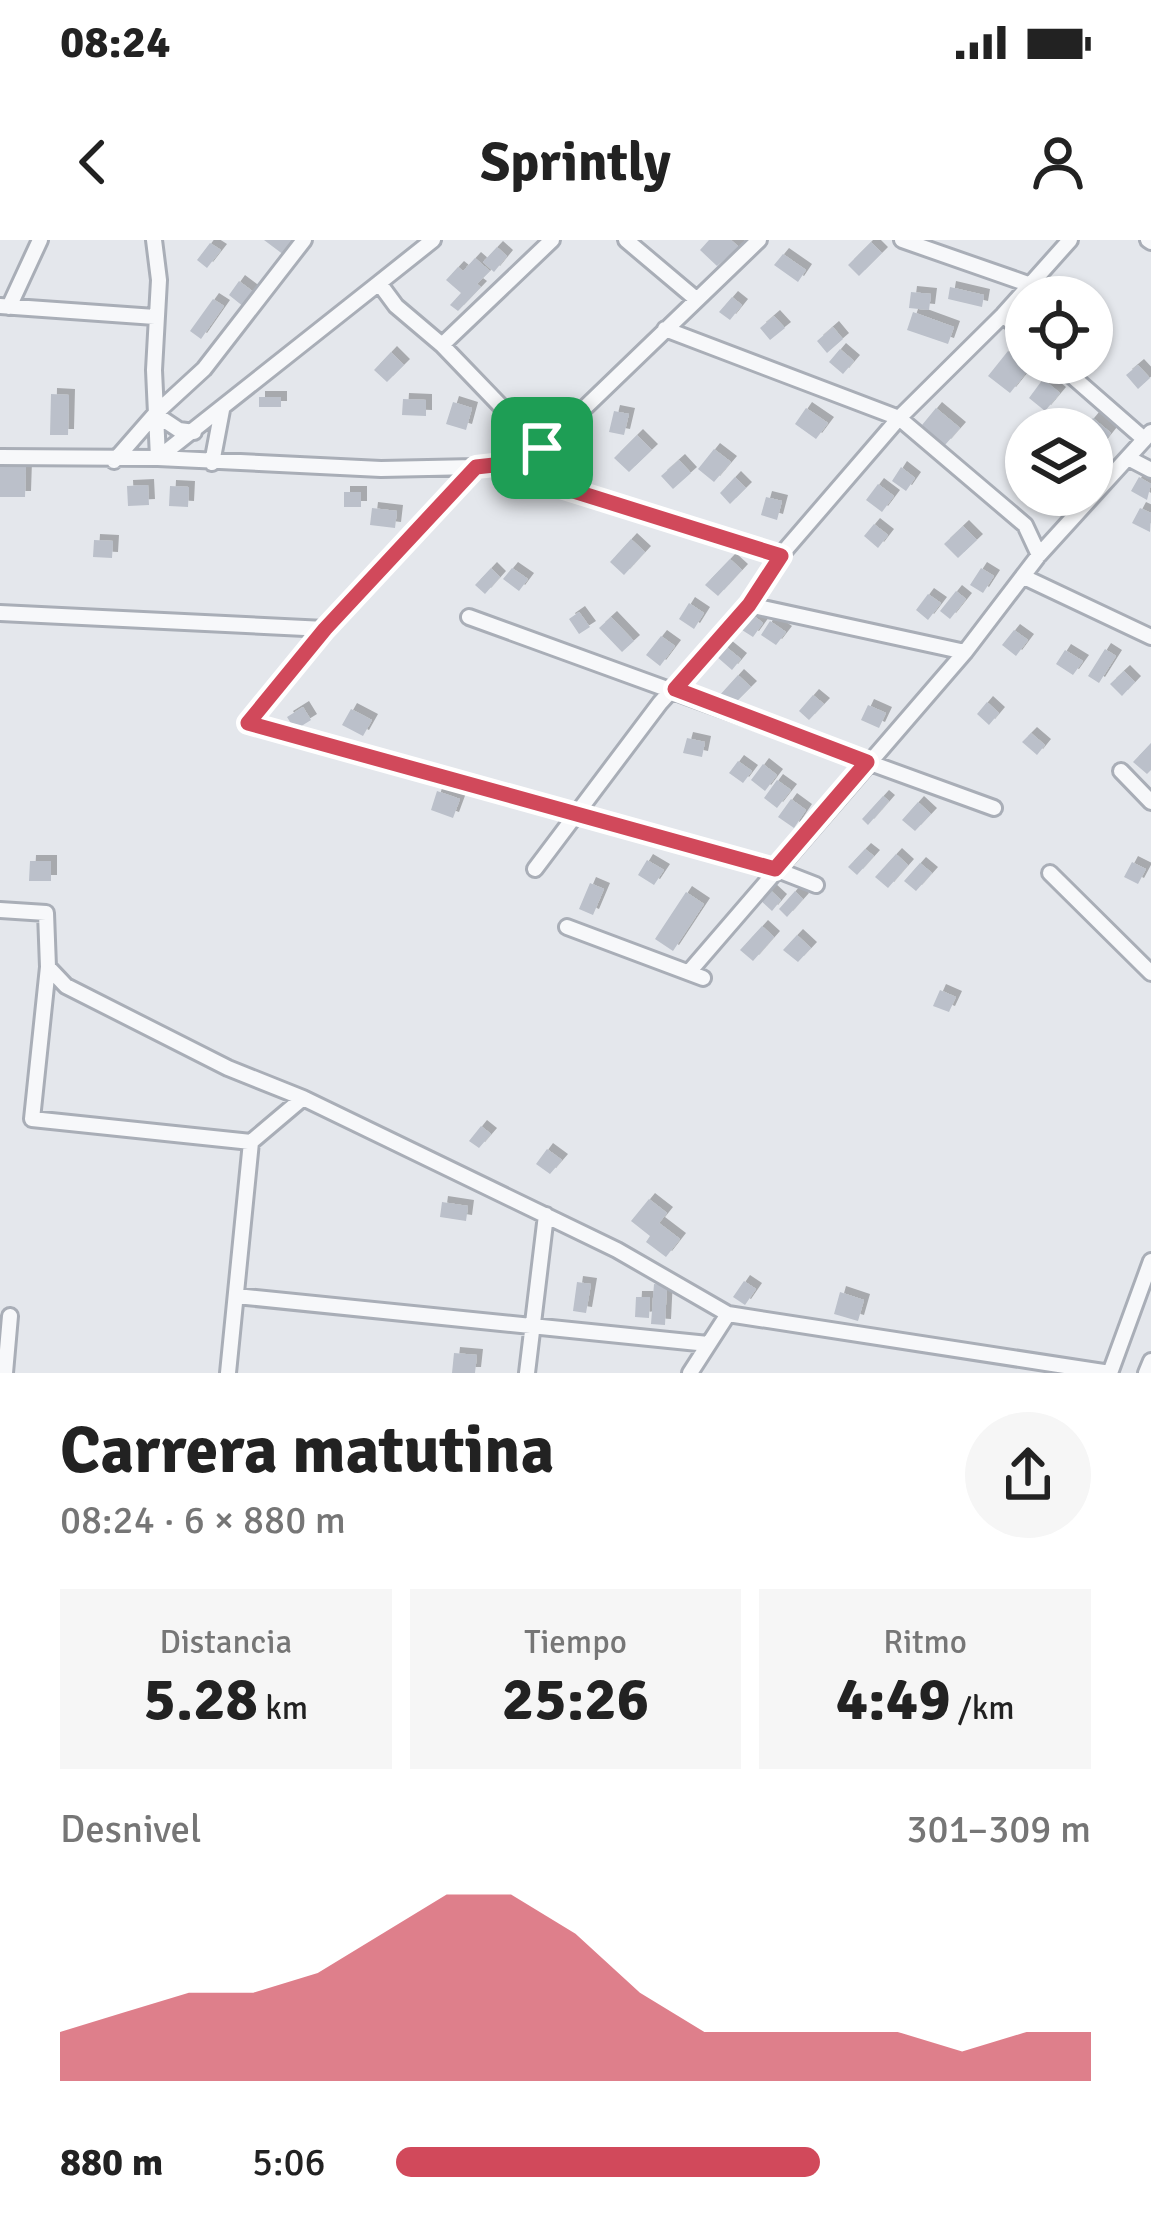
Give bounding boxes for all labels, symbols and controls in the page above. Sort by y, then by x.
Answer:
text: 08:24 [60,15,170,70]
icon: back [60,129,126,195]
text: Sprintly [480,129,671,196]
icon: person [1025,129,1091,195]
map controls [1005,276,1113,516]
button: locate [1005,276,1113,384]
pin [491,397,593,499]
button: layers [1005,408,1113,516]
icon: arrive [509,415,575,481]
text: Carrera matutina [60,1410,554,1491]
button: share [965,1412,1091,1538]
text: 08:24 · 6 × 880 m [60,1496,346,1544]
text: Distancia [160,1622,292,1663]
text: Tiempo [524,1622,627,1663]
text: Ritmo [883,1622,967,1663]
text: 5.28 [144,1663,258,1737]
text: 25:26 [502,1663,649,1737]
text: 4:49 [836,1663,951,1737]
text: km [258,1688,308,1729]
text: /km [951,1688,1015,1729]
text: Desnivel [60,1805,202,1853]
text: 301–309 m [906,1805,1091,1853]
text: 880 m [60,2138,163,2186]
text: 5:06 [252,2138,326,2186]

